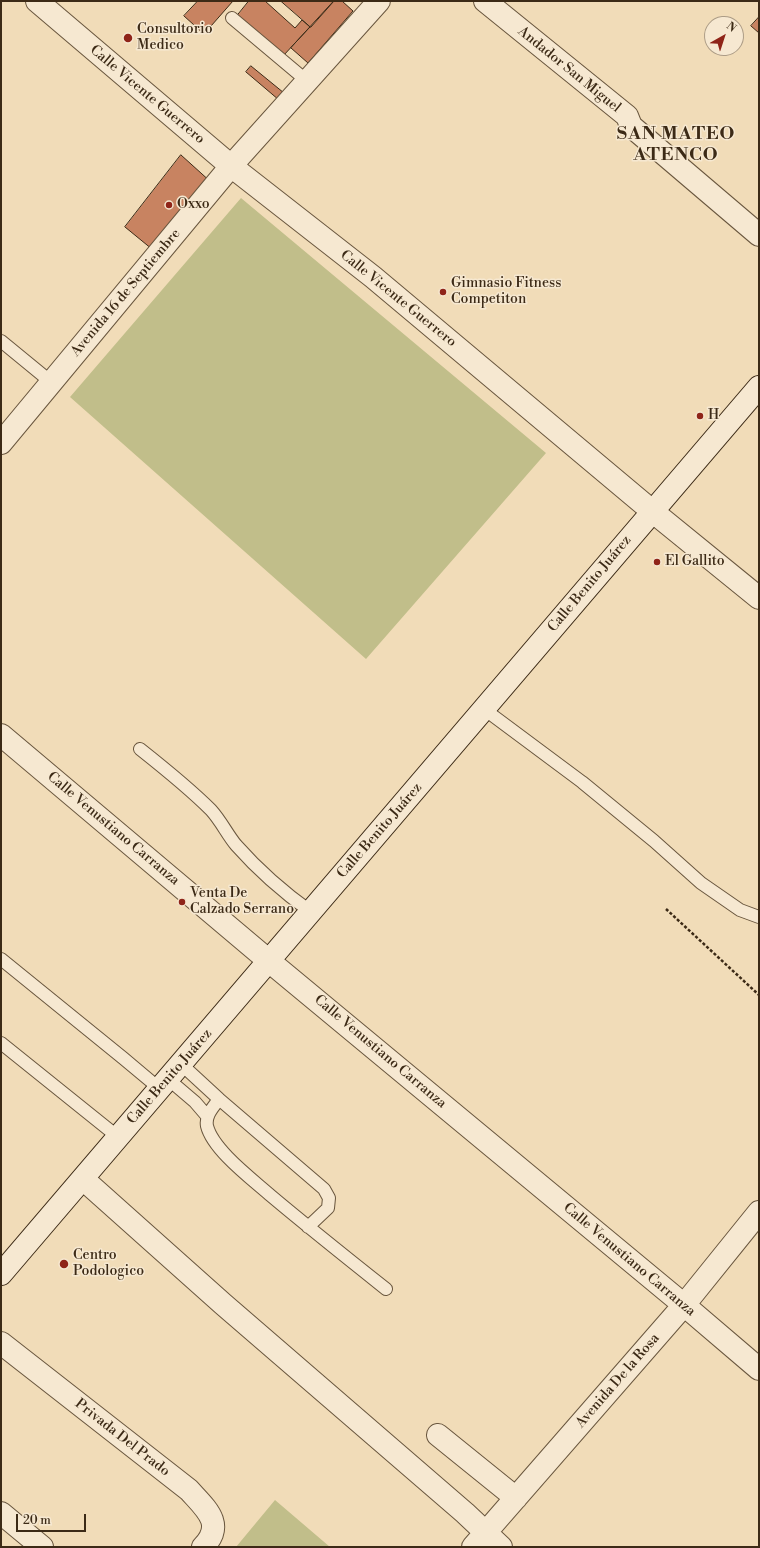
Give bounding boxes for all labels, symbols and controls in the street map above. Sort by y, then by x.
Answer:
north arrow [704,16,744,56]
text: N [723,19,739,36]
place label: Consultorio Medico [137,22,213,54]
street label: Andador San Miguel [514,23,624,117]
marker: Consultorio Medico [122,32,134,44]
street label: Calle Vicente Guerrero [86,42,208,148]
district label: SAN MATEO ATENCO [617,124,735,166]
place label: Oxxo [177,197,210,213]
marker: Oxxo [164,200,174,210]
street label: Avenida 16 de Septiembre [68,226,184,360]
street label: Calle Vicente Guerrero [337,247,459,351]
place label: Gimnasio Fitness Competiton [451,276,561,308]
marker: Gimnasio Fitness Competiton [438,287,448,297]
place label: H [708,408,719,424]
marker: H [695,411,705,421]
street label: Calle Benito Juárez [545,532,635,636]
place label: El Gallito [665,554,724,570]
marker: El Gallito [652,557,662,567]
street label: Calle Venustiano Carranza [43,769,183,889]
street label: Calle Benito Juárez [334,780,426,882]
place label: Venta De Calzado Serrano [190,886,294,918]
marker: Venta De Calzado Serrano [177,897,187,907]
street label: Calle Venustiano Carranza [310,992,450,1112]
street label: Calle Benito Juárez [124,1026,216,1128]
street label: Calle Venustiano Carranza [559,1200,699,1320]
place label: Centro Podologico [73,1248,144,1280]
marker: Centro Podologico [58,1258,70,1270]
street label: Avenida De la Rosa [573,1330,663,1432]
street label: Privada Del Prado [71,1396,173,1480]
scale bar [18,1506,88,1532]
text: 20 m [23,1513,51,1528]

